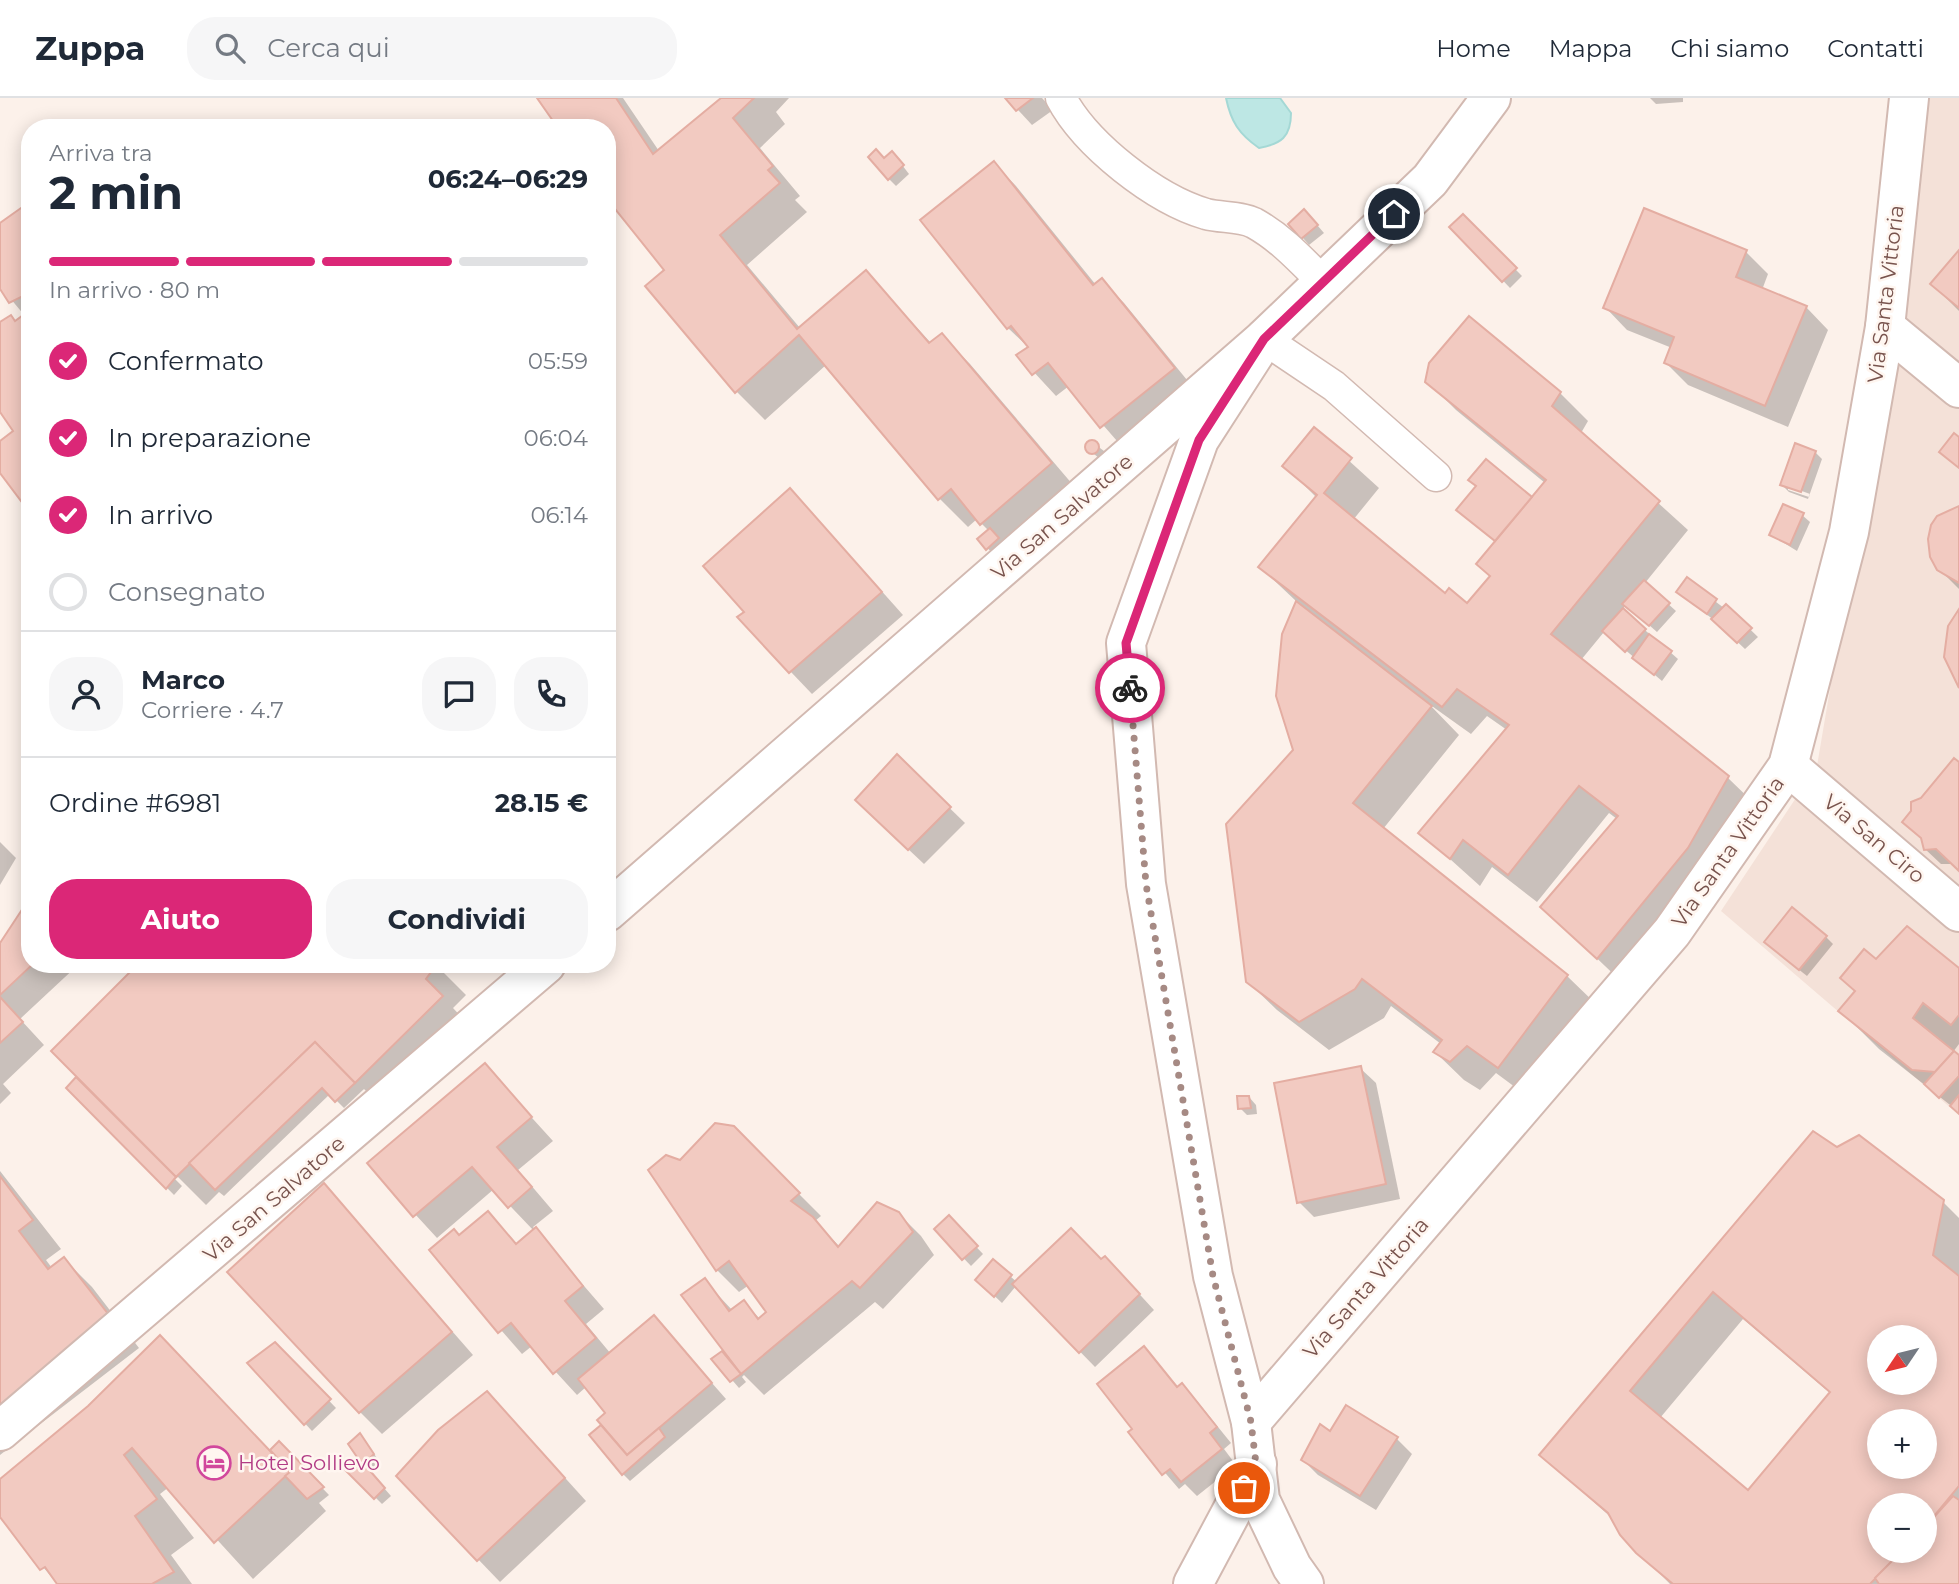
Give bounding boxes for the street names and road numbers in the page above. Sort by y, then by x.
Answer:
street label: Via Santa Vittoria [1862,204,1909,384]
street label: Via San Salvatore [986,448,1138,585]
street label: Via Santa Vittoria [1666,771,1789,932]
street label: Via San Ciro [1819,789,1930,888]
street label: Via San Salvatore [198,1130,350,1267]
street label: Via Santa Vittoria [1297,1212,1434,1363]

